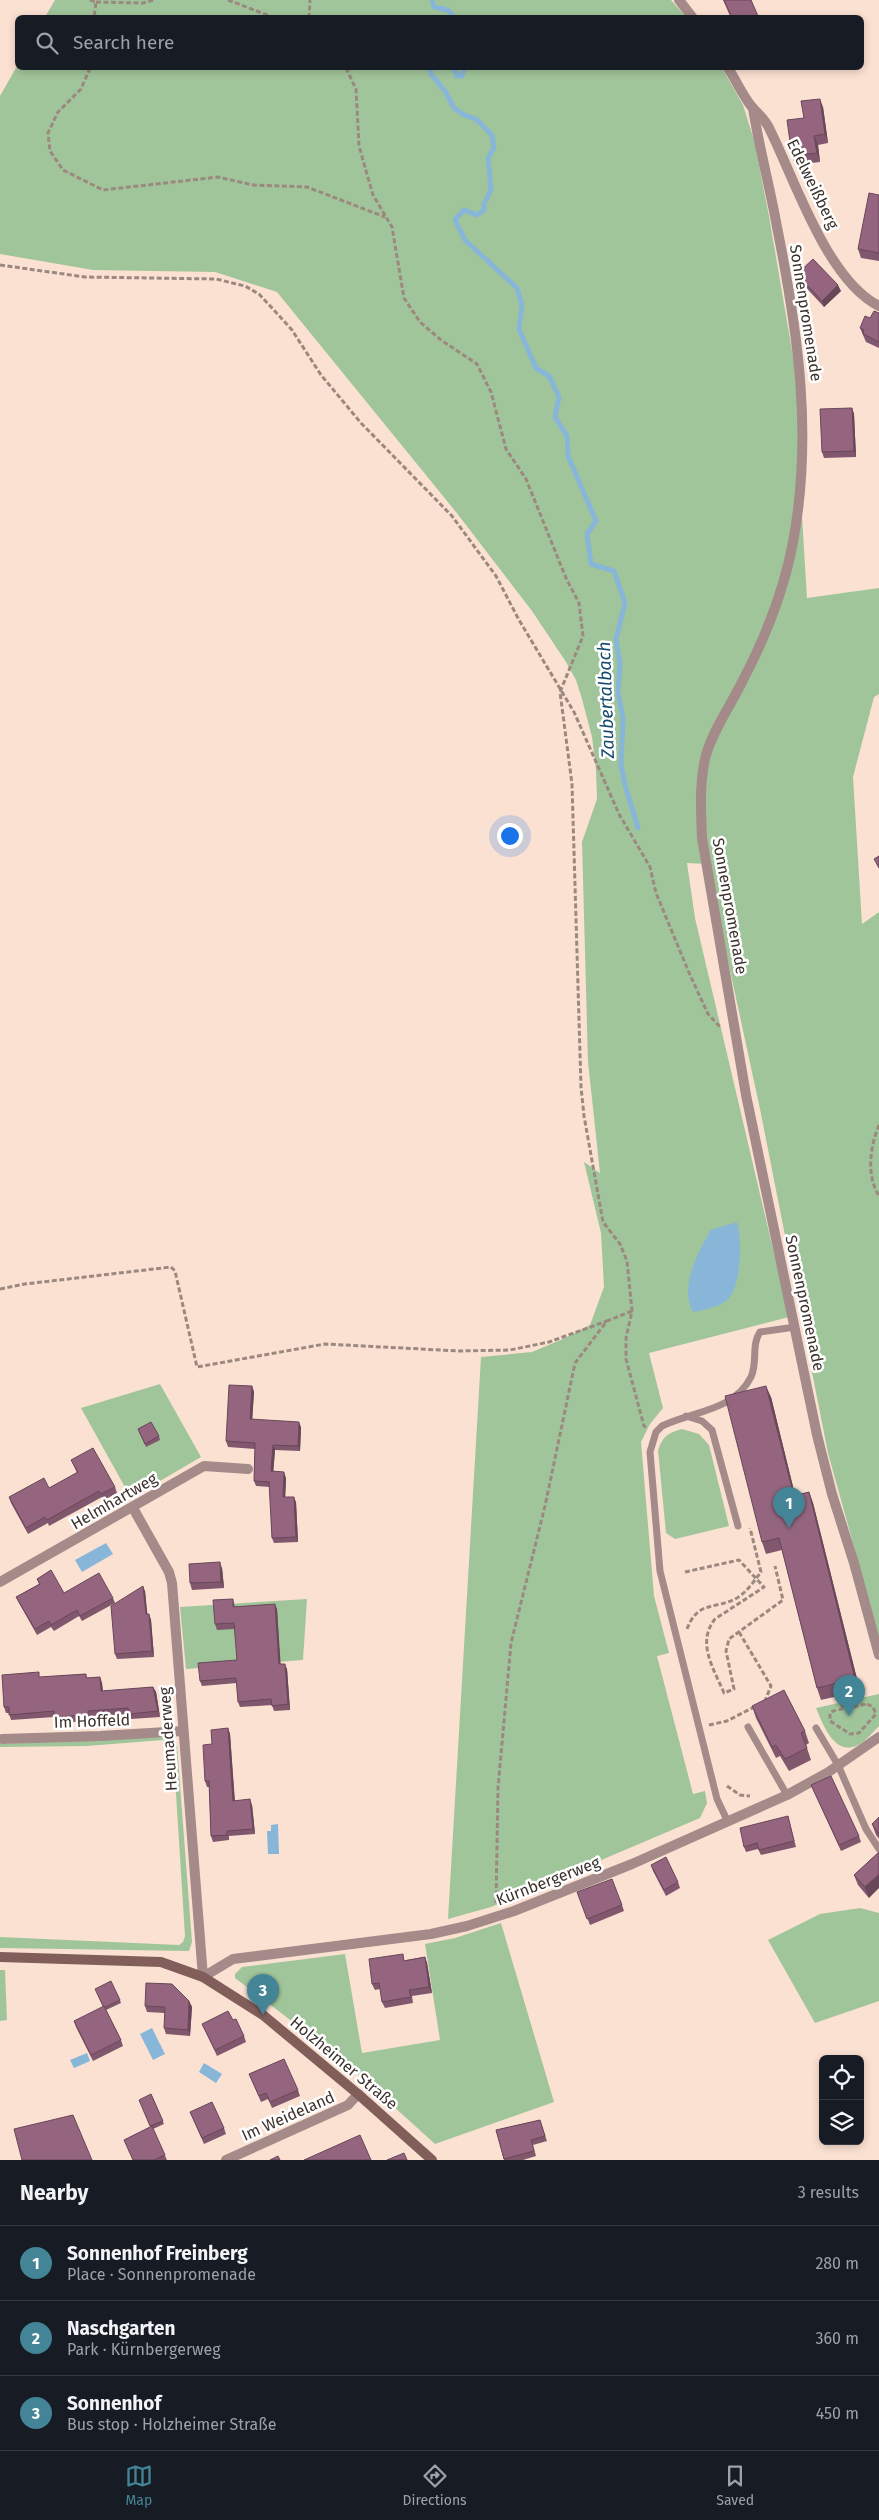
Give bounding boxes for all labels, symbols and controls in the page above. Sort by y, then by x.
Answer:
search box [15,15,864,70]
icon: search [33,29,61,57]
text: Search here [73,31,174,54]
street label: Edelweißberg [783,136,843,233]
street label: Sonnenpromenade [786,243,826,383]
water label: Zaubertalbach [593,641,619,760]
your location [497,823,523,849]
street label: Sonnenpromenade [709,836,751,976]
street label: Sonnenpromenade [781,1233,829,1373]
street label: Helmhartweg [67,1468,161,1533]
pin: 1 [773,1487,805,1528]
pin: 2 [833,1675,865,1716]
street label: Heumaderweg [155,1686,181,1792]
street label: Im Hoffeld [54,1710,130,1732]
street label: Kürnbergerweg [493,1852,603,1910]
pin: 3 [247,1974,279,2015]
street label: Holzheimer Straße [286,2012,402,2114]
map controls [819,2055,864,2145]
button: locate [819,2055,864,2100]
street label: Im Weideland [239,2087,337,2145]
button: layers [819,2100,864,2145]
text: Nearby [20,2180,88,2206]
text: 3 results [798,2183,859,2202]
text: Sonnenhof Freinberg [67,2242,248,2265]
text: 1 [32,2254,40,2273]
text: 280 m [815,2254,859,2273]
text: Place · Sonnenpromenade [67,2265,256,2284]
text: Naschgarten [67,2317,176,2340]
text: 2 [32,2329,40,2348]
text: 360 m [816,2329,859,2348]
text: Park · Kürnbergerweg [67,2340,221,2359]
text: Sonnenhof [67,2392,161,2415]
text: 3 [32,2404,40,2423]
text: 450 m [816,2404,859,2423]
text: Bus stop · Holzheimer Straße [67,2415,276,2434]
tab: Map [125,2462,153,2509]
tab: Directions [402,2462,467,2509]
tab: Saved [716,2462,754,2509]

